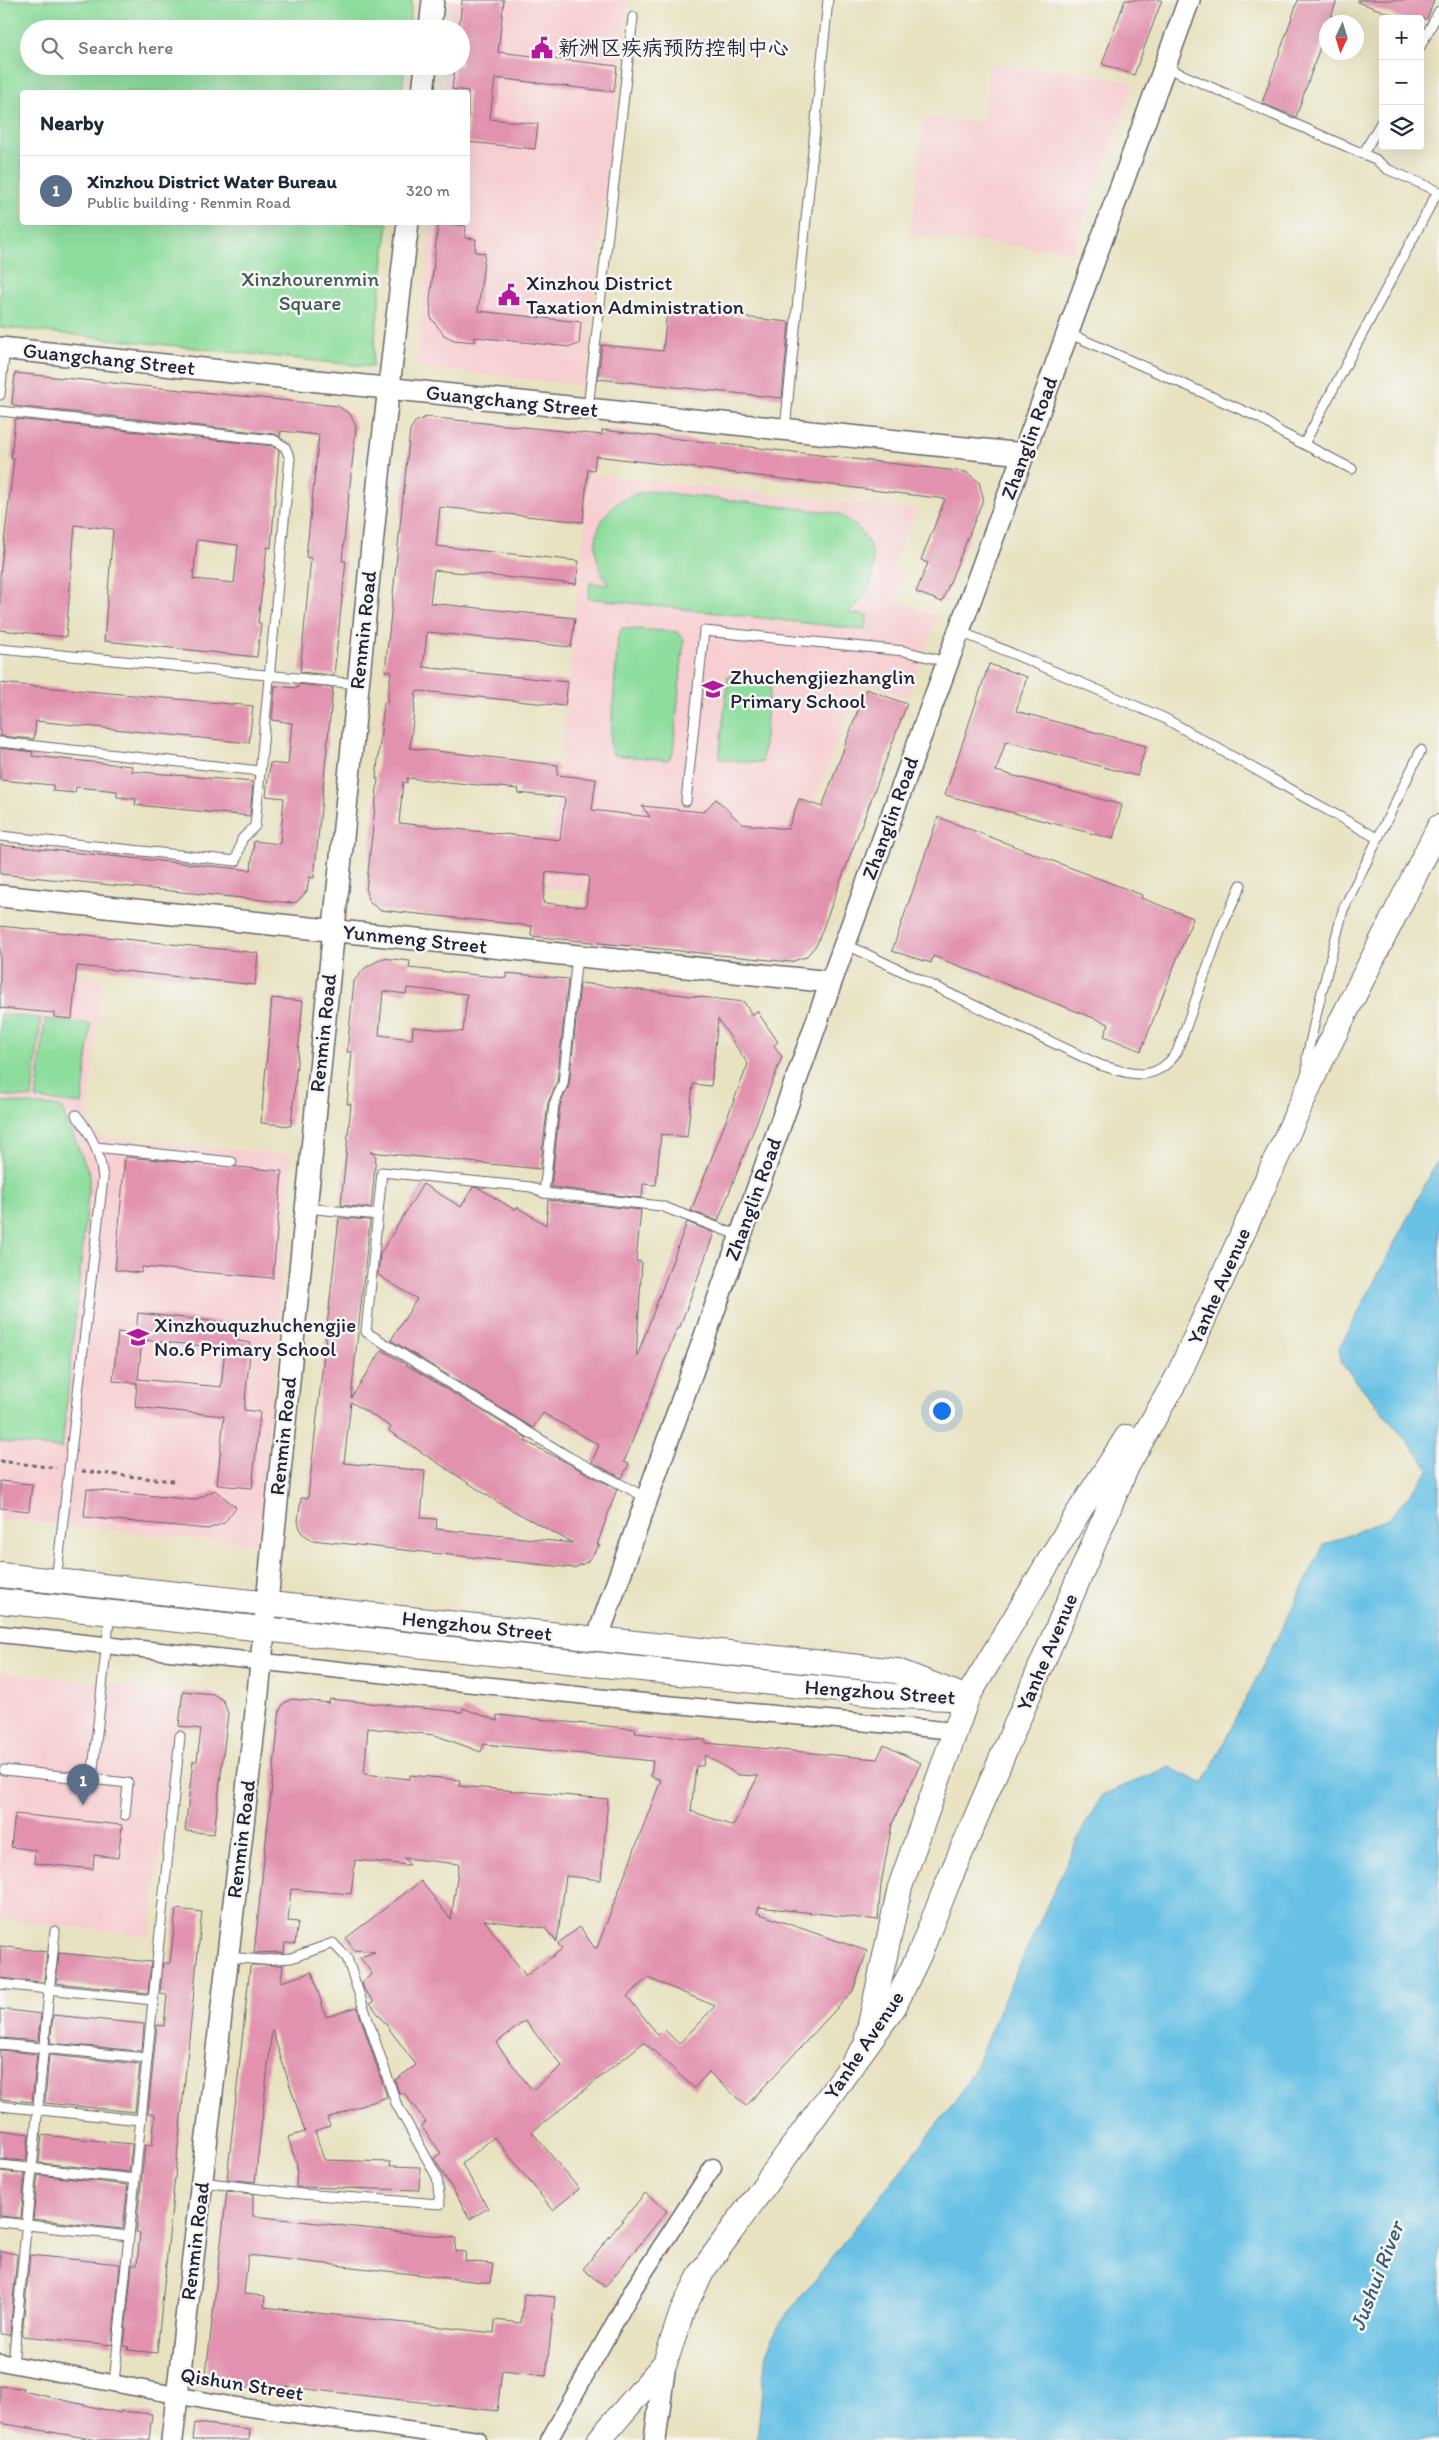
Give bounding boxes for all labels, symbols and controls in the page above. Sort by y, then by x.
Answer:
north arrow [1319,15,1364,60]
map controls [1379,15,1424,150]
button: + [1379,15,1424,60]
search box [20,20,470,75]
icon: search [38,34,66,62]
public building icon: 新洲区疾病预防控制中心 [529,35,555,61]
place label: 新洲区疾病预防控制中心 [558,35,789,60]
text: Search here [78,36,173,59]
button: − [1379,60,1424,105]
button: layers [1379,105,1424,150]
text: Nearby [40,110,104,135]
text: Xinzhou District Water Bureau [87,170,337,193]
text: 1 [52,181,60,200]
text: 320 m [406,181,450,200]
text: Public building · Renmin Road [87,193,291,212]
park label: Xinzhourenmin Square [241,266,379,315]
place label: Xinzhou District Taxation Administration [526,270,744,319]
public building icon: Xinzhou District Taxation Administration [496,282,522,308]
street label: Guangchang Street [22,337,197,380]
street label: Zhanglin Road [995,372,1063,503]
street label: Guangchang Street [425,379,600,422]
street label: Renmin Road [344,569,381,691]
place label: Zhuchengjiezhanglin Primary School [730,664,915,713]
school or university icon: Zhuchengjiezhanglin Primary School [700,676,726,702]
street label: Zhanglin Road [856,752,924,883]
street label: Yunmeng Street [342,919,488,959]
street label: Renmin Road [304,972,341,1094]
street label: Zhanglin Road [719,1133,787,1264]
street label: Yanhe Avenue [1182,1223,1255,1348]
place label: Xinzhouquzhuchengjie No.6 Primary School [154,1312,356,1361]
school or university icon: Xinzhouquzhuchengjie No.6 Primary School [125,1324,151,1350]
street label: Renmin Road [264,1375,301,1497]
your location [929,1398,955,1424]
street label: Yanhe Avenue [1011,1589,1083,1714]
street label: Hengzhou Street [401,1605,554,1646]
street label: Hengzhou Street [804,1674,956,1709]
pin: 1 [67,1764,99,1805]
street label: Renmin Road [221,1778,260,1900]
street label: Yanhe Avenue [818,1986,909,2104]
street label: Renmin Road [175,2180,214,2302]
water label: Jushui River [1343,2216,1410,2335]
street label: Qishun Street [179,2361,306,2406]

